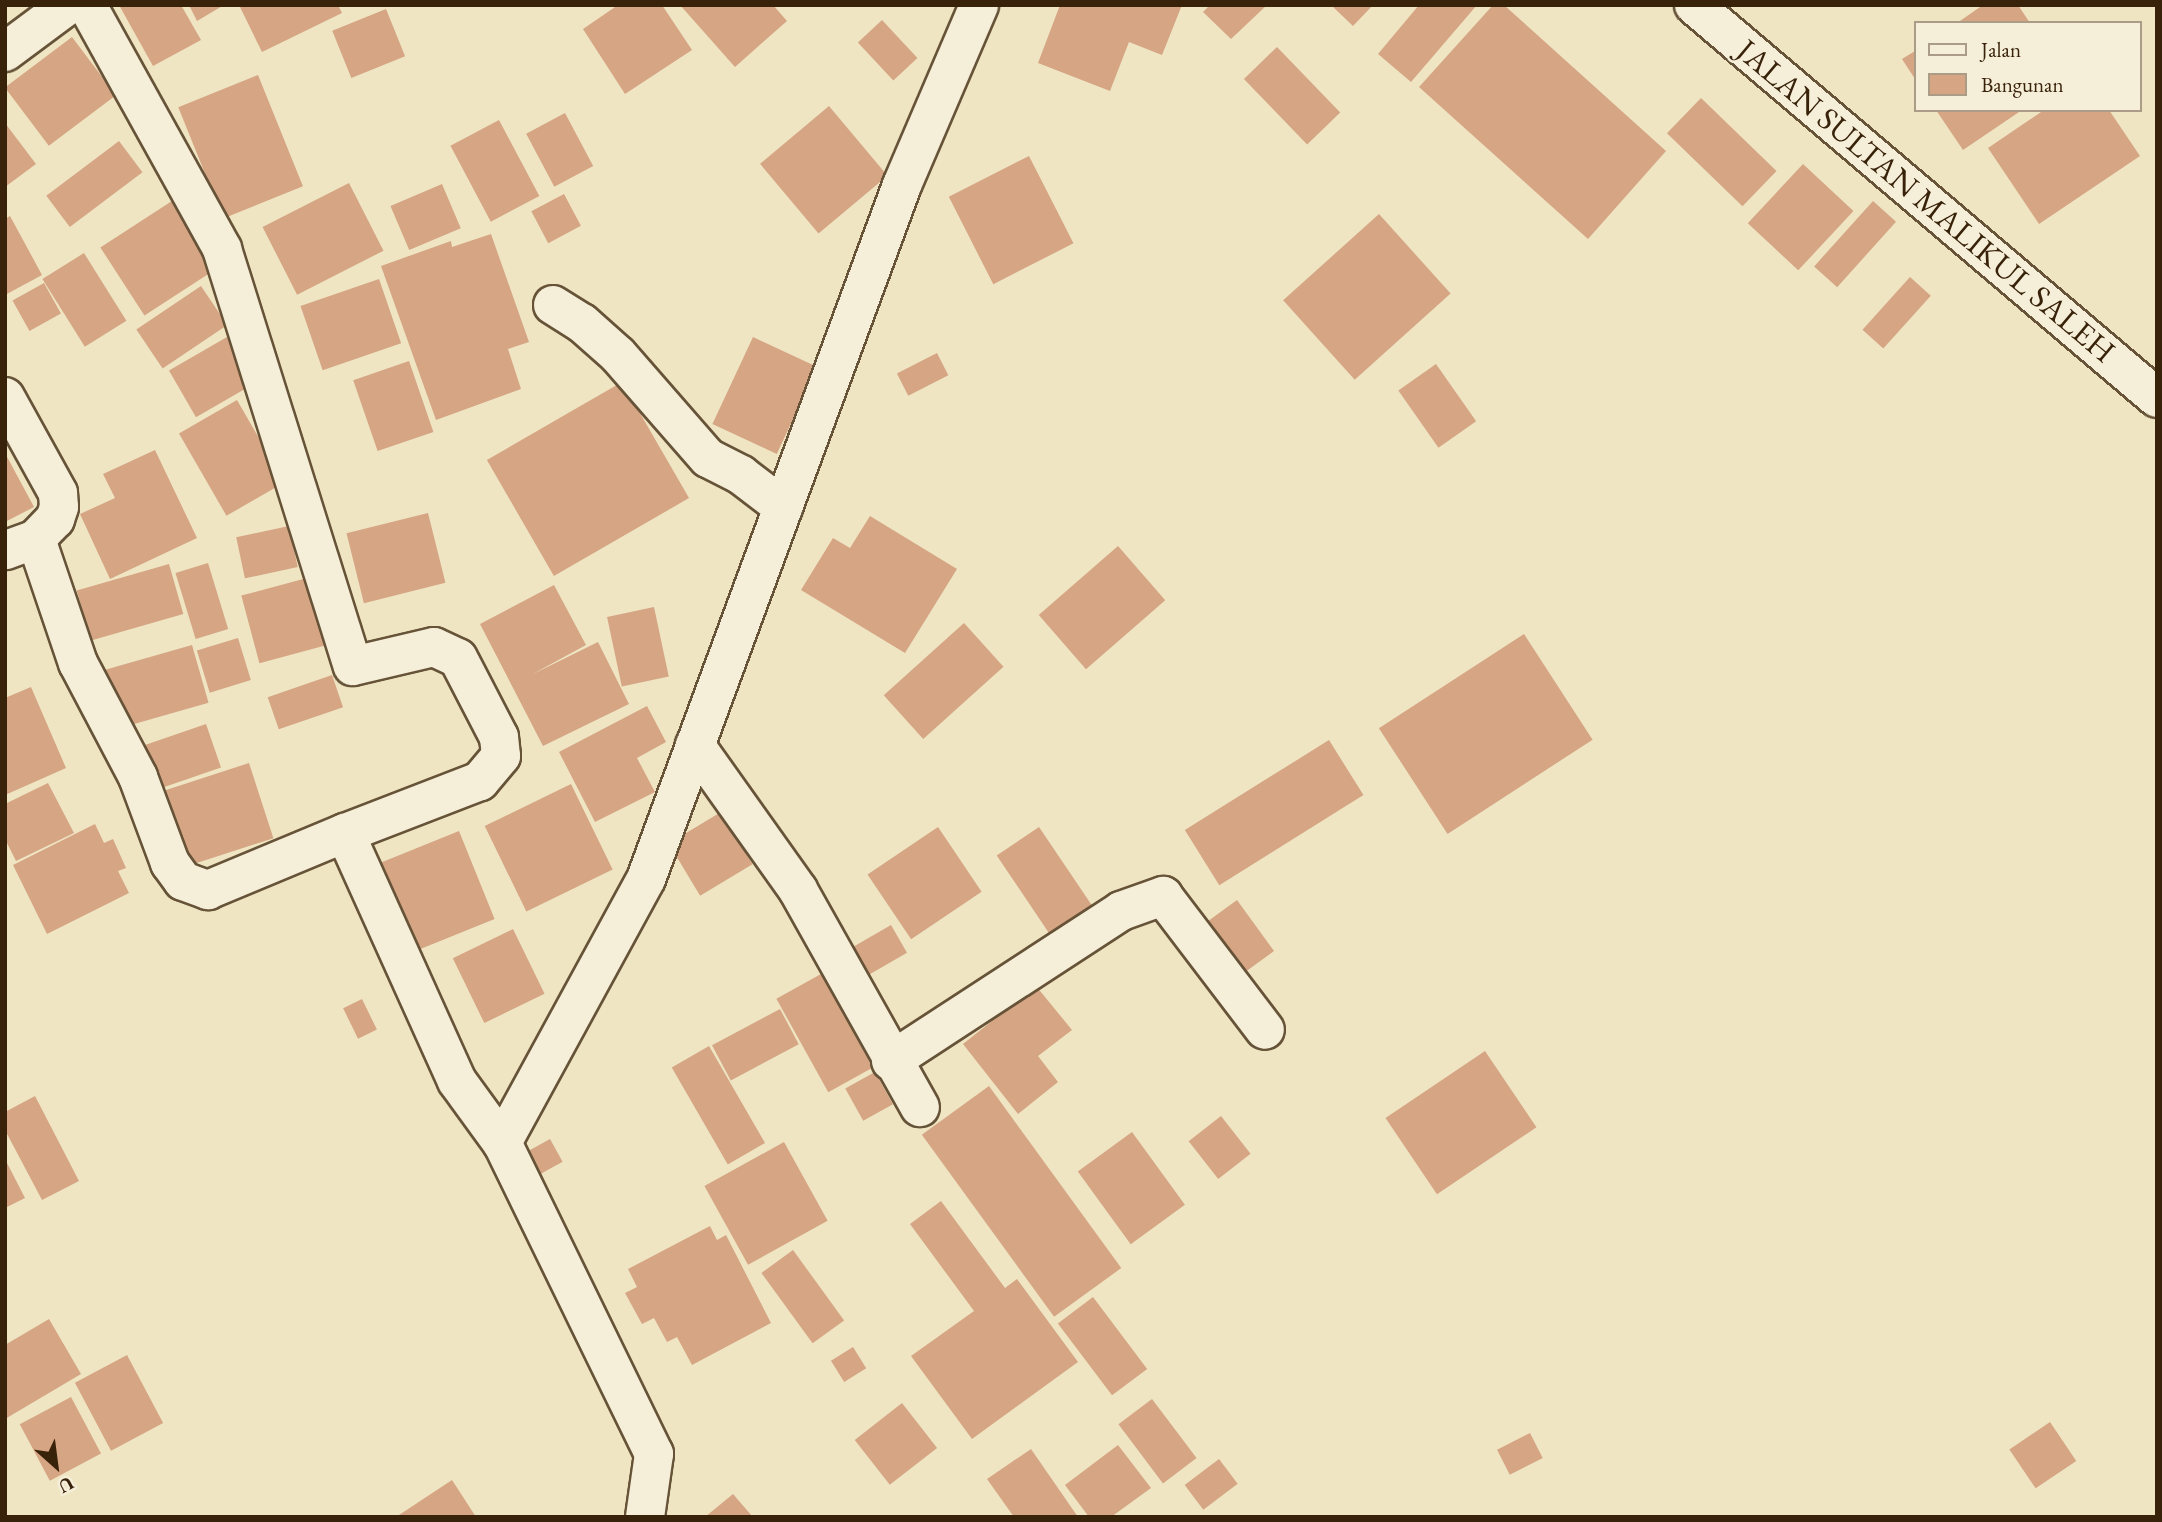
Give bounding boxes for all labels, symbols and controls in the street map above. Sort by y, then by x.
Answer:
legend [1913,21,2141,112]
street label: JALAN SULTAN MALIKUL SALEH [1729,31,2123,371]
text: Jalan [1981,36,2021,63]
text: Bangunan [1981,71,2064,98]
north arrow [21,1431,91,1501]
text: U [54,1471,78,1499]

